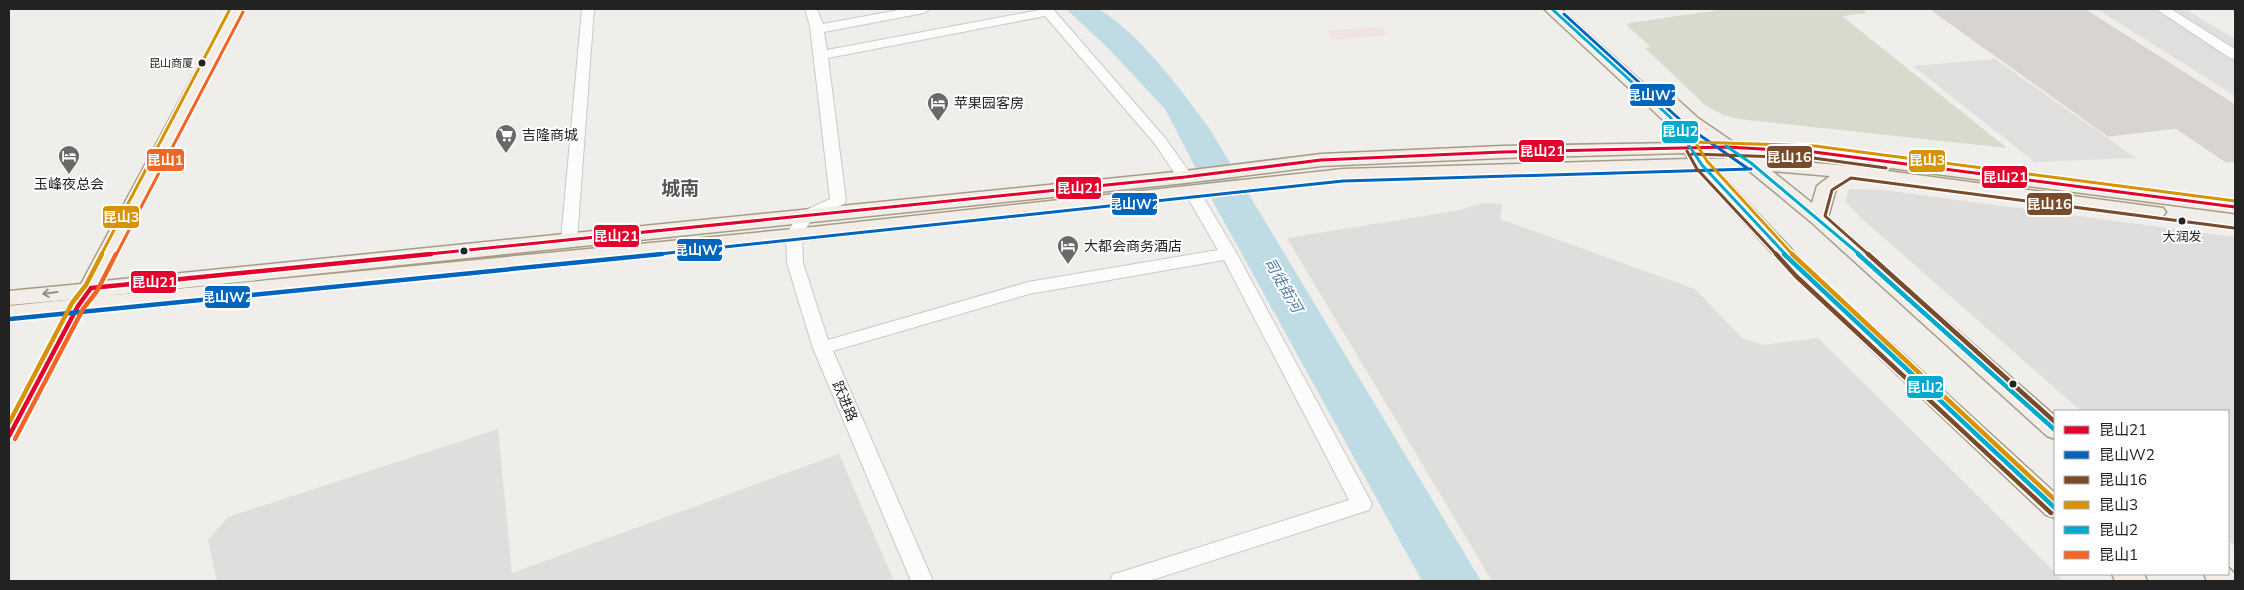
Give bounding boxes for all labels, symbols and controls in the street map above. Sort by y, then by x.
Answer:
place label: 昆山商厦 [149,56,193,70]
marker: 昆山商厦 [197,58,207,68]
line badge: 昆山W2 [1629,83,1676,107]
text: 昆山W2 [1627,86,1679,104]
hotel icon: 苹果园客房 [926,91,950,122]
place label: 苹果园客房 [954,94,1024,112]
line badge: 昆山2 [1661,120,1699,144]
text: 昆山2 [1662,122,1698,140]
supermarket icon: 吉隆商城 [494,123,518,154]
place label: 吉隆商城 [522,126,578,144]
line badge: 昆山21 [1518,139,1565,163]
text: 昆山21 [1520,142,1564,160]
hotel icon: 玉峰夜总会 [57,144,81,175]
line badge: 昆山16 [1766,145,1813,169]
line badge: 昆山1 [146,148,185,172]
text: 昆山16 [1767,148,1811,166]
line badge: 昆山3 [1908,149,1946,173]
text: 昆山1 [147,151,183,169]
text: 昆山3 [1909,151,1945,169]
line badge: 昆山21 [1981,165,2028,189]
text: 昆山21 [1983,168,2027,186]
place label: 玉峰夜总会 [34,175,104,193]
district label: 城南 [661,176,699,200]
line badge: 昆山21 [1055,176,1102,200]
text: 昆山21 [1057,179,1101,197]
line badge: 昆山W2 [1111,192,1158,216]
line badge: 昆山16 [2026,192,2073,216]
text: 昆山W2 [1108,195,1160,213]
text: 昆山16 [2027,195,2071,213]
line badge: 昆山3 [102,205,140,229]
text: 昆山3 [103,208,139,226]
marker: 大润发 [2177,216,2187,226]
line badge: 昆山21 [593,224,640,248]
text: 昆山21 [594,227,638,245]
place label: 大润发 [2162,228,2202,244]
hotel icon: 大都会商务酒店 [1056,234,1080,265]
place label: 大都会商务酒店 [1084,237,1182,255]
line badge: 昆山W2 [676,238,723,262]
text: 昆山W2 [674,241,726,259]
unlabelled marker [459,246,469,256]
water label: 司徒街河 [1260,254,1308,318]
line badge: 昆山21 [130,270,177,294]
text: 昆山21 [132,273,176,291]
line badge: 昆山W2 [204,285,251,309]
one-way arrow [42,288,58,298]
text: 昆山W2 [201,288,253,306]
line badge: 昆山2 [1906,375,1944,399]
street label: 跃进路 [829,378,861,424]
text: 昆山2 [1907,378,1943,396]
unlabelled marker [2008,379,2018,389]
legend [2054,410,2229,575]
text: 昆山21 [2099,420,2147,439]
text: 昆山W2 [2099,445,2155,464]
text: 昆山16 [2099,470,2147,489]
text: 昆山3 [2099,495,2138,514]
text: 昆山2 [2099,520,2138,539]
text: 昆山1 [2099,545,2138,564]

